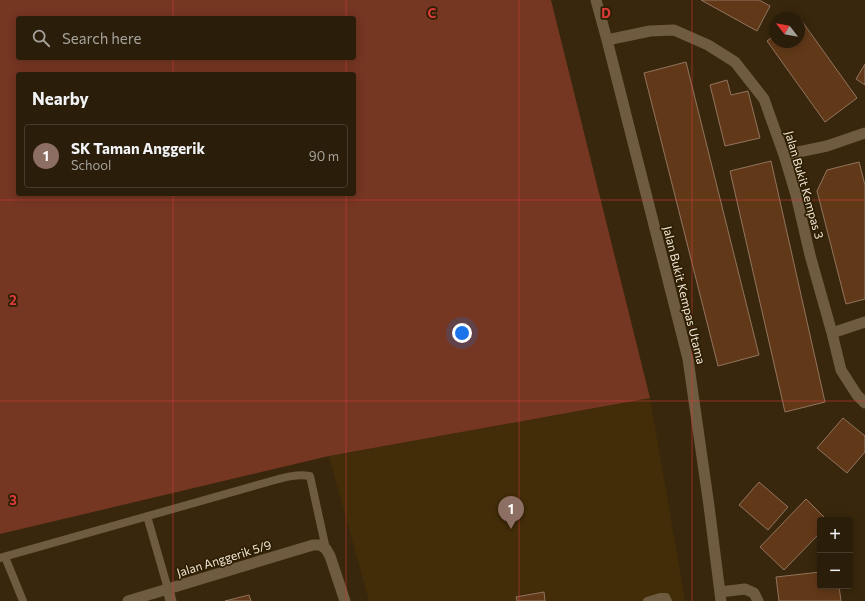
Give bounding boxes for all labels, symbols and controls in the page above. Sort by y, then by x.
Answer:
text: C [428,5,437,21]
text: D [601,5,611,21]
north arrow [769,12,805,48]
search box [16,16,356,60]
icon: search [30,27,52,49]
text: Search here [62,29,141,47]
text: Nearby [32,88,89,109]
street label: Jalan Bukit Kempas 3 [782,129,827,241]
text: SK Taman Anggerik [71,139,205,157]
text: 1 [43,148,49,164]
text: 90 m [309,148,339,164]
text: School [71,157,111,173]
street label: Jalan Bukit Kempas Utama [660,224,709,365]
text: 2 [9,292,17,308]
your location [452,323,472,343]
text: 3 [9,492,17,508]
pin: 1 [498,496,524,529]
map controls [817,517,853,589]
button: + [817,517,853,553]
street label: Jalan Anggerik 5/9 [175,537,273,580]
button: − [817,553,853,589]

